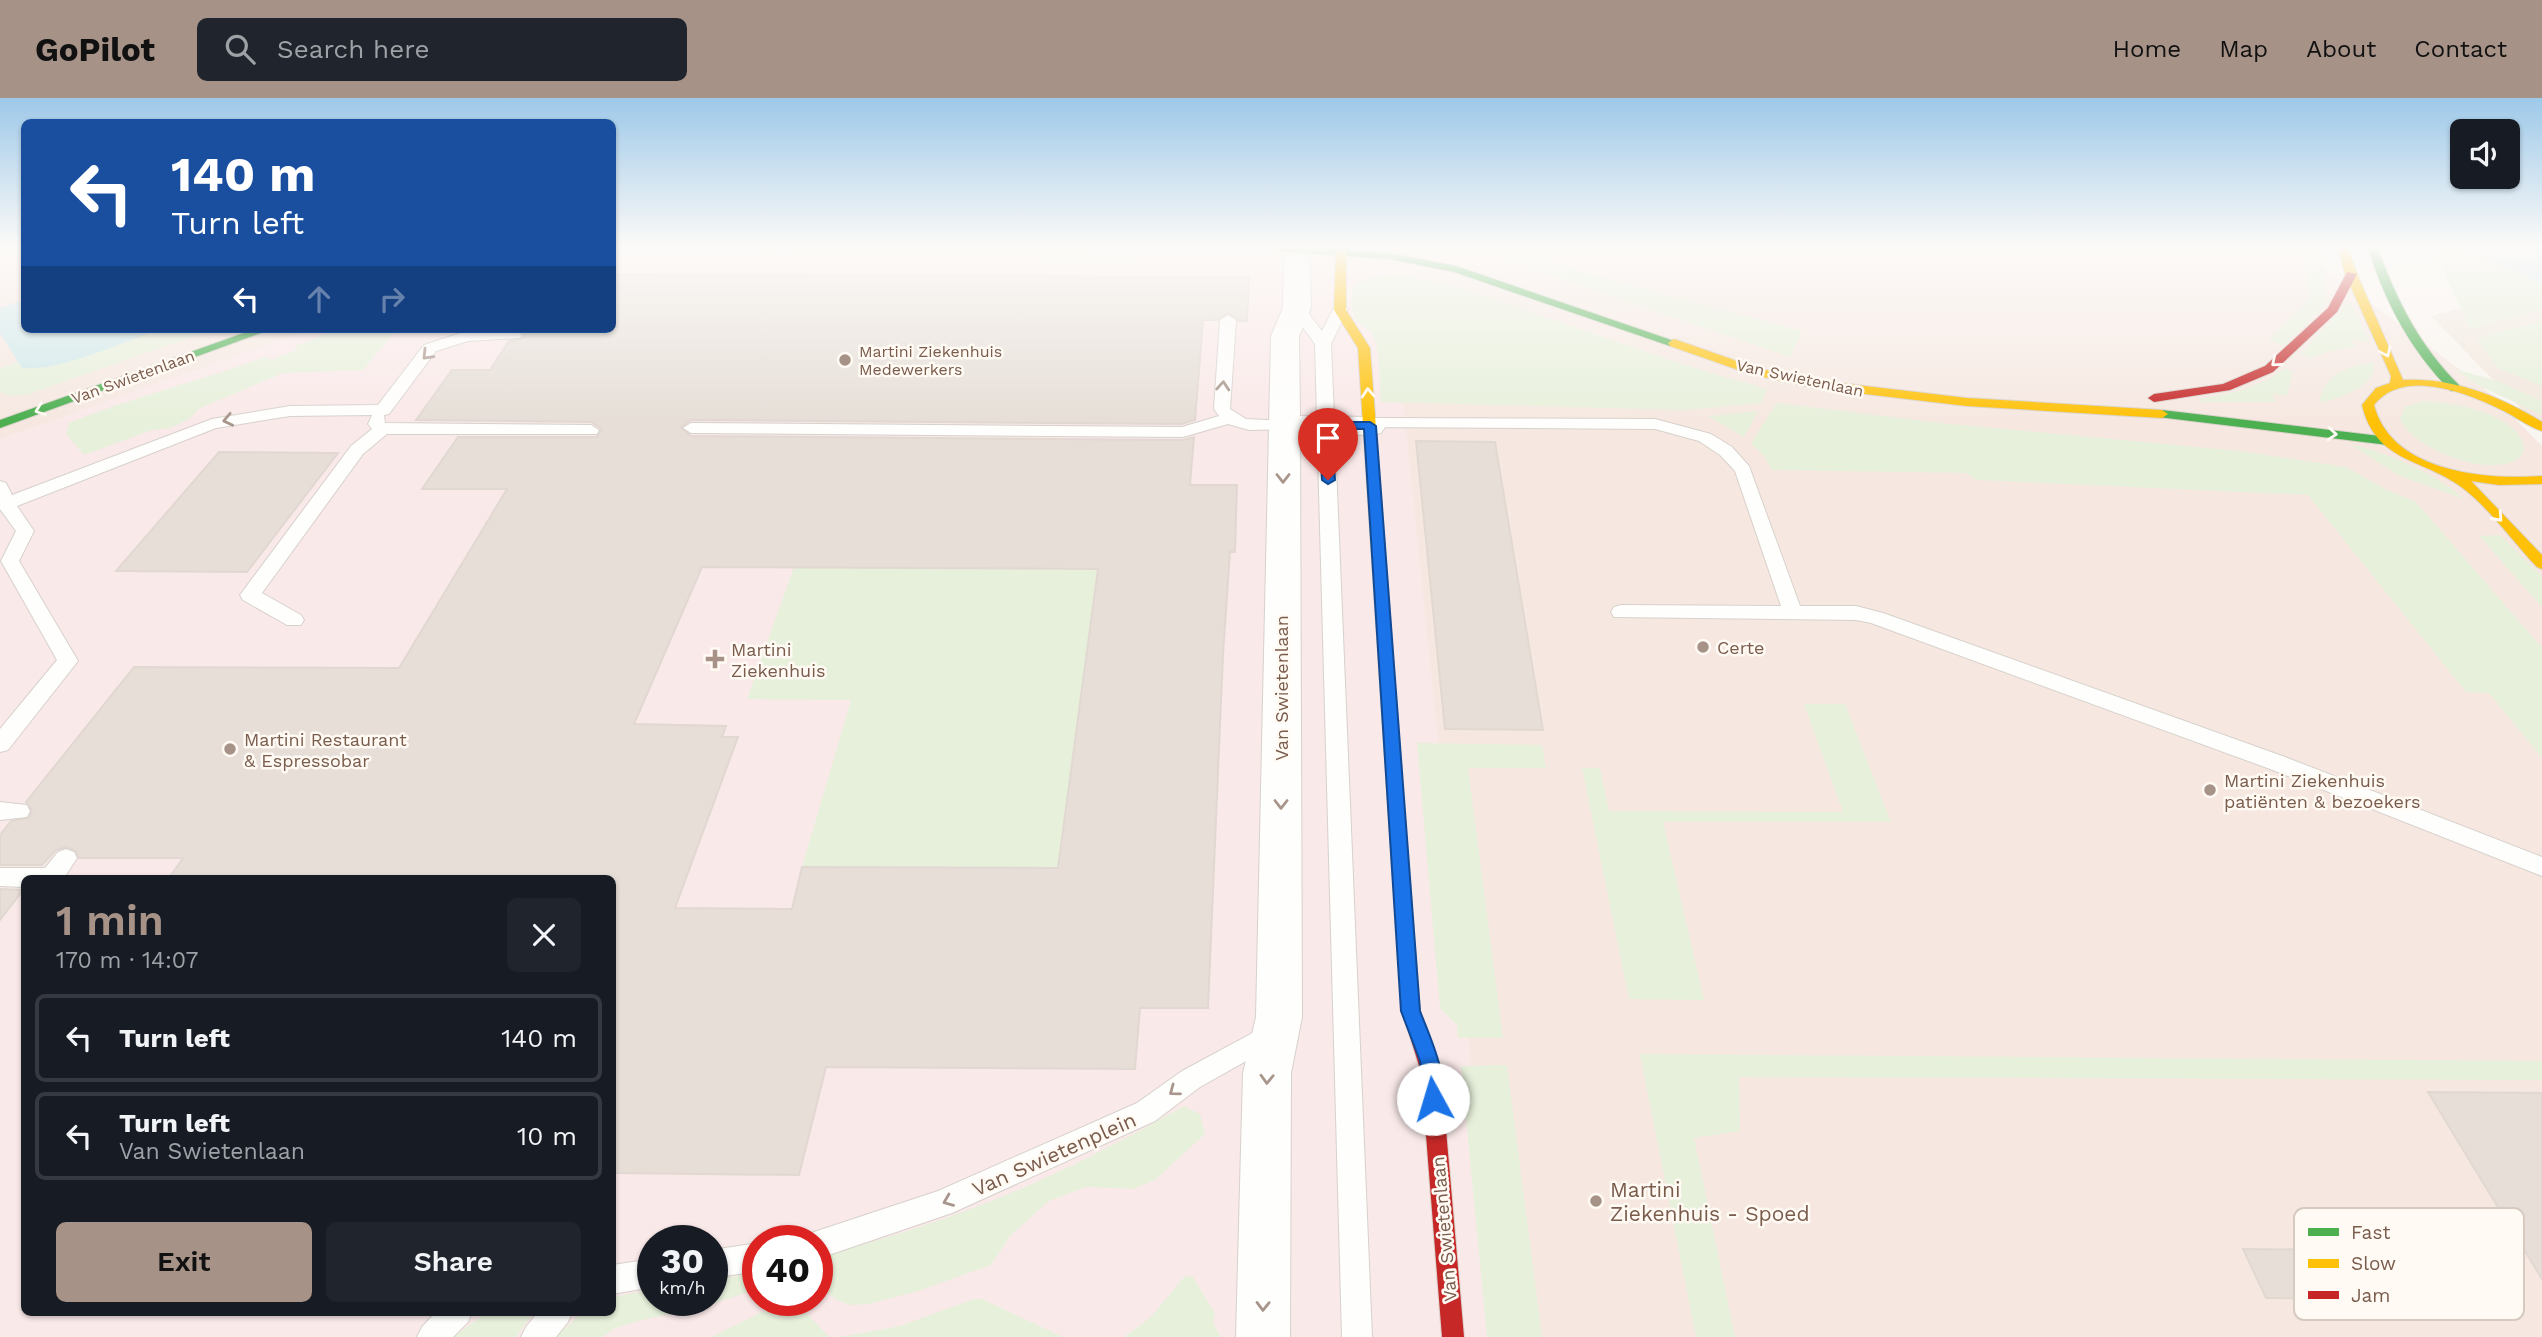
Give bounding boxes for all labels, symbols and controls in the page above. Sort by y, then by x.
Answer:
search box [197,18,687,81]
text: GoPilot [35,30,155,69]
icon: search [221,30,259,68]
text: Search here [277,34,429,64]
text: Home [2113,35,2181,63]
text: Map [2219,35,2268,63]
text: About [2306,35,2376,63]
text: Contact [2414,35,2507,63]
map controls [2450,119,2520,189]
button: sound [2450,119,2520,189]
text: 140 m [171,145,315,203]
icon: left [56,147,147,238]
text: Turn left [171,204,304,242]
icon: left [227,280,265,318]
icon: ahead [300,280,338,318]
icon: right [373,280,411,318]
place label: Martini Ziekenhuis Medewerkers [859,342,1002,379]
one-way arrow [2378,345,2392,357]
street label: Van Swietenlaan [69,346,197,408]
one-way arrow [422,346,435,359]
marker: Martini Ziekenhuis Medewerkers [837,352,853,368]
one-way arrow [2272,354,2284,367]
street label: Van Swietenlaan [1735,355,1865,401]
one-way arrow [1215,380,1230,391]
one-way arrow [1361,387,1376,398]
one-way arrow [35,402,47,416]
pin [1298,408,1358,480]
one-way arrow [222,412,234,427]
icon: arrive [1309,419,1347,457]
one-way arrow [2327,426,2338,441]
one-way arrow [1275,473,1291,484]
one-way arrow [2490,509,2503,522]
street label: Van Swietenlaan [1271,615,1292,761]
place label: Certe [1717,637,1764,658]
place label: Martini Ziekenhuis [731,639,825,681]
marker: Certe [1695,639,1711,655]
marker: Martini Ziekenhuis [705,649,725,669]
place label: Martini Restaurant & Espressobar [244,729,407,771]
marker: Martini Restaurant & Espressobar [222,741,238,757]
place label: Martini Ziekenhuis patiënten & bezoekers [2224,770,2420,812]
marker: Martini Ziekenhuis patiënten & bezoekers [2202,782,2218,798]
one-way arrow [1273,799,1289,809]
text: 1 min [56,896,164,945]
button: close [507,898,581,972]
text: 170 m · 14:07 [56,947,199,974]
icon: left [60,1019,98,1057]
text: Turn left [119,1023,230,1053]
text: 140 m [501,1023,577,1053]
position arrow [1396,1062,1470,1136]
one-way arrow [1260,1074,1275,1085]
one-way arrow [1170,1083,1182,1096]
street label: Van Swietenplein [968,1107,1140,1201]
text: Turn left [119,1108,230,1138]
icon: left [60,1117,98,1155]
text: 10 m [517,1121,577,1151]
text: Van Swietenlaan [119,1138,305,1165]
street label: Van Swietenlaan [1427,1156,1461,1302]
place label: Martini Ziekenhuis - Spoed [1610,1177,1810,1226]
one-way arrow [943,1192,955,1206]
marker: Martini Ziekenhuis - Spoed [1588,1193,1604,1209]
legend [2294,1208,2524,1320]
text: Fast [2351,1221,2390,1244]
button: Exit [56,1222,312,1302]
button: Share [326,1222,581,1302]
speed limit sign: 40 [742,1225,833,1316]
text: 30 [661,1240,704,1282]
text: Slow [2351,1252,2396,1275]
text: km/h [659,1277,706,1298]
text: Jam [2351,1284,2390,1307]
one-way arrow [1256,1301,1271,1312]

